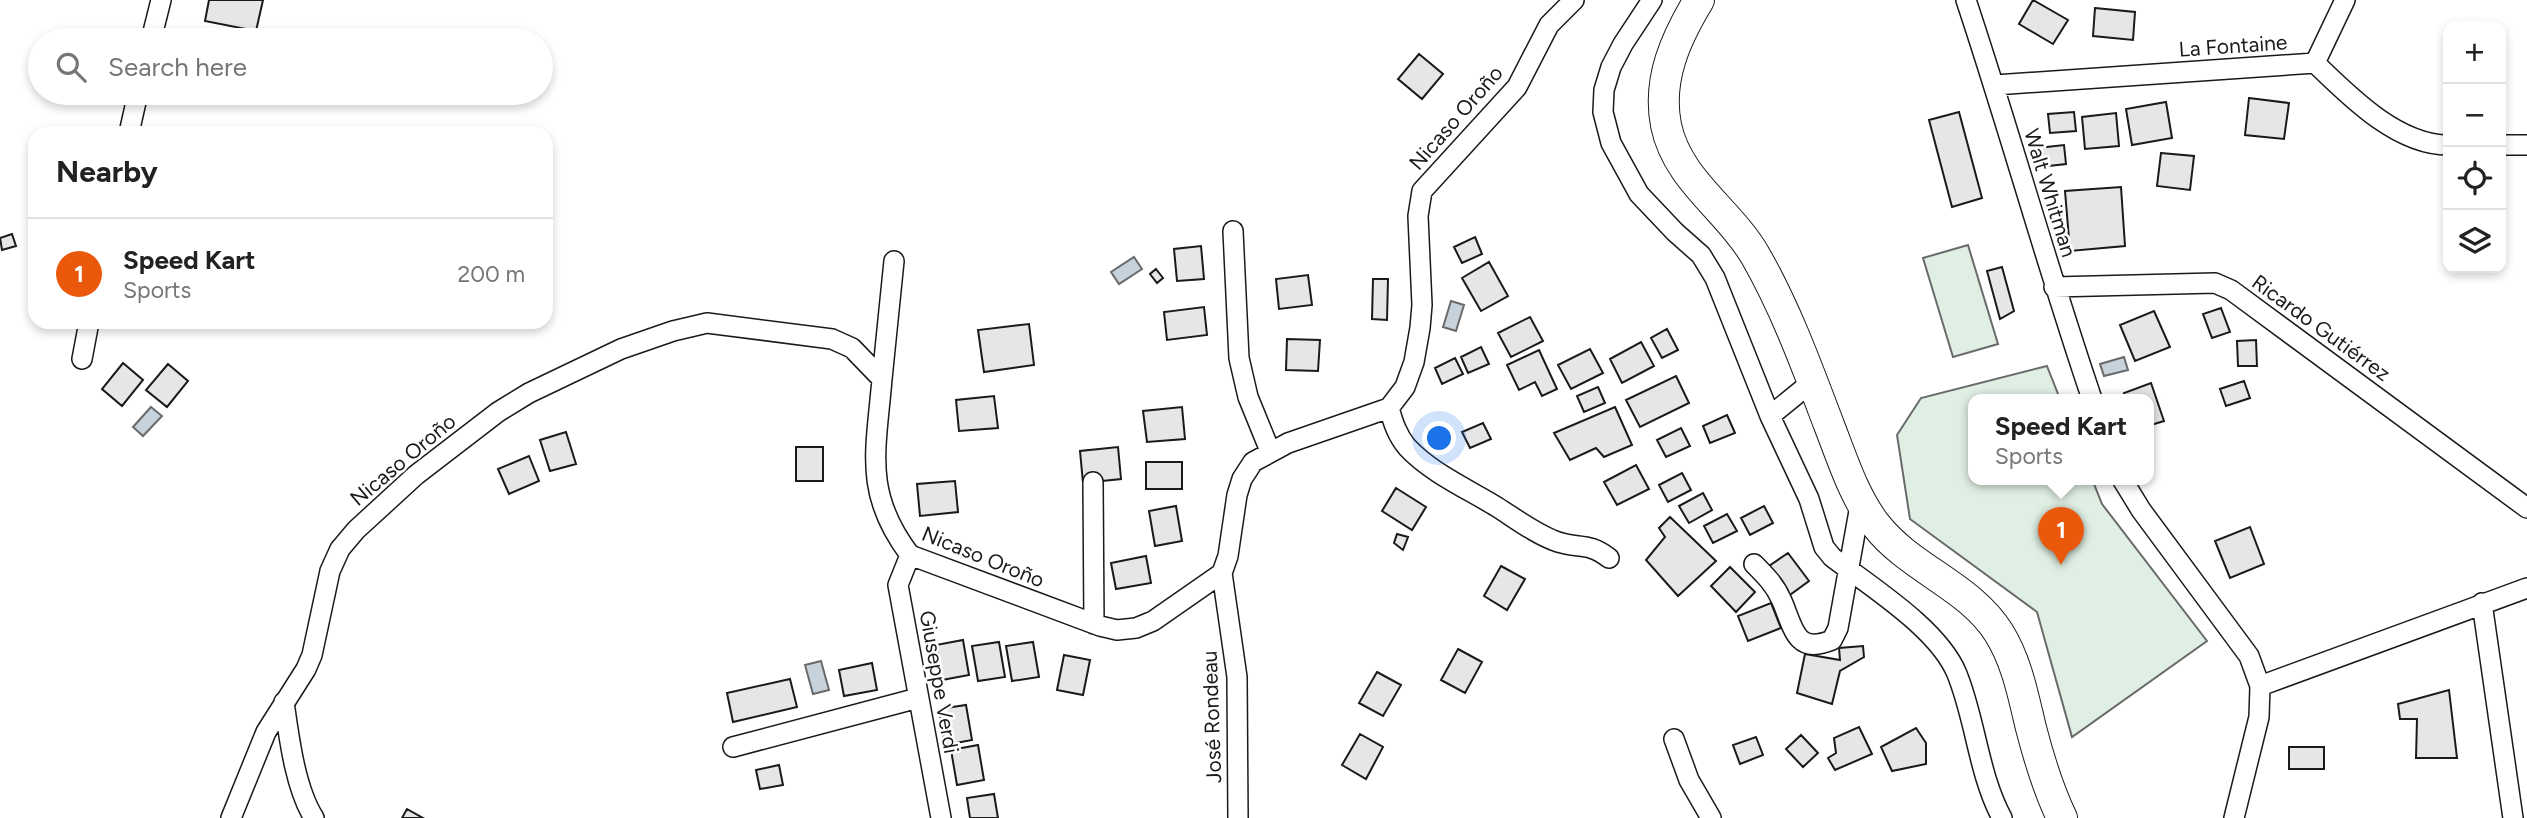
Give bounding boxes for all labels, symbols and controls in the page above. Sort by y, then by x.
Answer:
map controls [2443,21,2506,273]
button: + [2443,21,2506,84]
search box [28,28,553,105]
street label: La Fontaine [2178,29,2288,62]
icon: search [52,48,90,86]
text: Search here [108,51,247,83]
street label: Nicaso Oroño [1404,60,1508,175]
button: − [2443,84,2506,147]
street label: Walt Whitman [2019,126,2082,260]
button: locate [2443,147,2506,210]
text: Nearby [56,153,158,190]
button: layers [2443,210,2506,273]
text: Speed Kart [123,244,256,276]
text: 1 [74,260,84,288]
text: 200 m [457,260,525,288]
street label: Ricardo Gutiérrez [2247,269,2395,386]
text: Sports [123,276,191,304]
popup [1968,394,2154,485]
street label: Nicaso Oroño [345,408,460,511]
text: Speed Kart [1995,410,2127,442]
your location [1422,421,1456,455]
text: Sports [1995,442,2063,470]
pin: 1 [2038,507,2084,565]
street label: Nicaso Oroño [918,521,1048,592]
street label: Giuseppe Verdi [915,608,964,755]
street label: José Rondeau [1197,650,1226,784]

